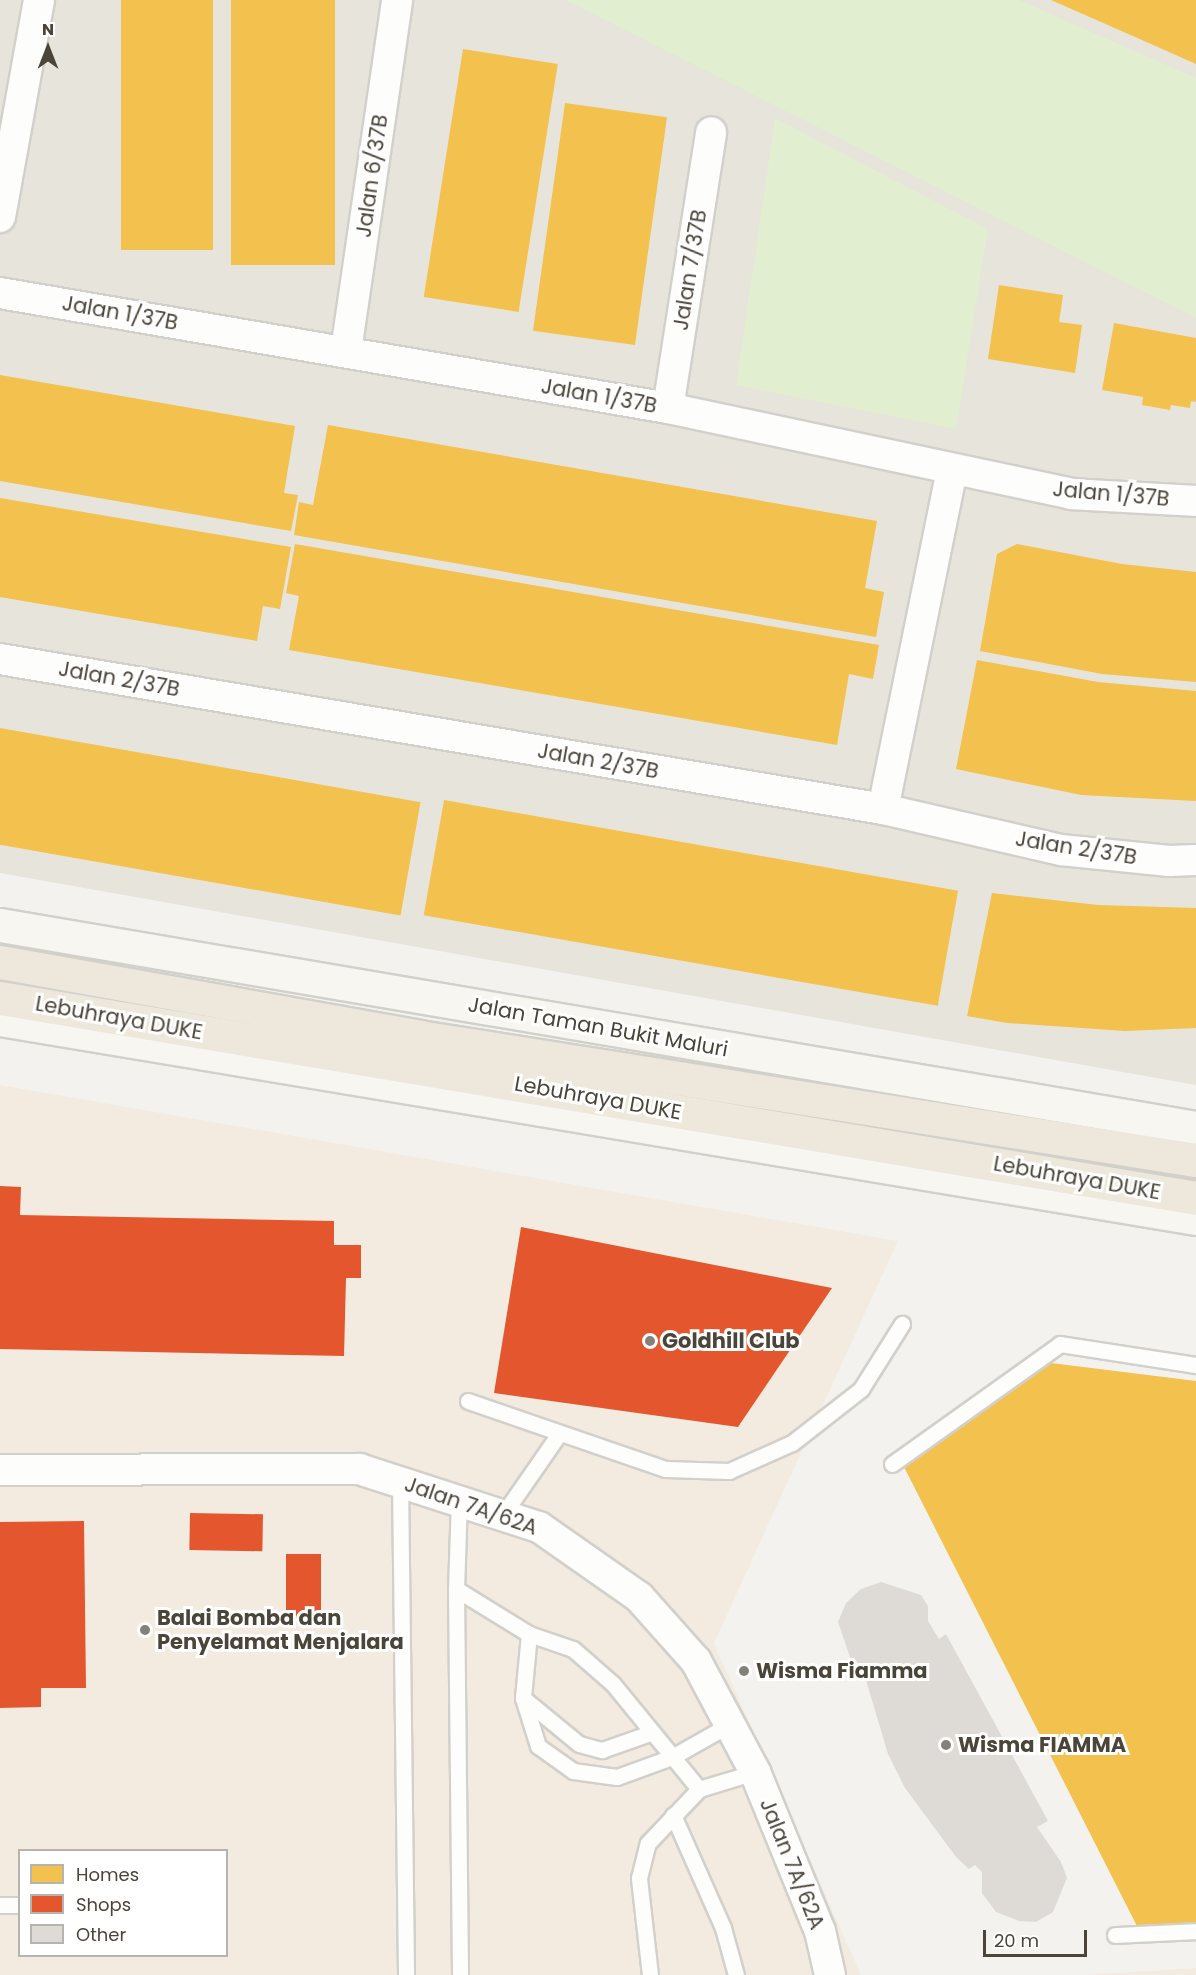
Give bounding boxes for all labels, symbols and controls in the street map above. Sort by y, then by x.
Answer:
north arrow [18,18,78,78]
text: N [42,18,54,41]
street label: Jalan 6/37B [351,113,393,239]
street label: Jalan 7/37B [668,208,712,332]
street label: Jalan 1/37B [60,290,180,336]
street label: Jalan 1/37B [539,373,659,419]
street label: Jalan 1/37B [1052,476,1170,512]
street label: Jalan 2/37B [56,656,182,702]
street label: Jalan 2/37B [535,738,661,784]
street label: Jalan 2/37B [1014,826,1138,870]
street label: Lebuhraya DUKE [33,991,205,1045]
street label: Jalan Taman Bukit Maluri [466,992,730,1062]
street label: Lebuhraya DUKE [512,1071,684,1125]
street label: Lebuhraya DUKE [991,1151,1163,1205]
place label: Goldhill Club [662,1328,800,1354]
marker: Goldhill Club [643,1334,657,1348]
street label: Jalan 7A/62A [401,1471,541,1541]
place label: Balai Bomba dan Penyelamat Menjalara [157,1605,404,1655]
marker: Balai Bomba dan Penyelamat Menjalara [138,1623,152,1637]
place label: Wisma Fiamma [756,1658,928,1684]
marker: Wisma Fiamma [737,1664,751,1678]
place label: Wisma FIAMMA [958,1732,1126,1758]
marker: Wisma FIAMMA [939,1738,953,1752]
street label: Jalan 7A/62A [754,1795,830,1933]
legend [18,1849,228,1957]
text: Homes [76,1862,139,1887]
text: Shops [76,1892,131,1917]
scale bar [986,1918,1090,1956]
text: Other [76,1922,126,1947]
text: 20 m [994,1928,1039,1953]

